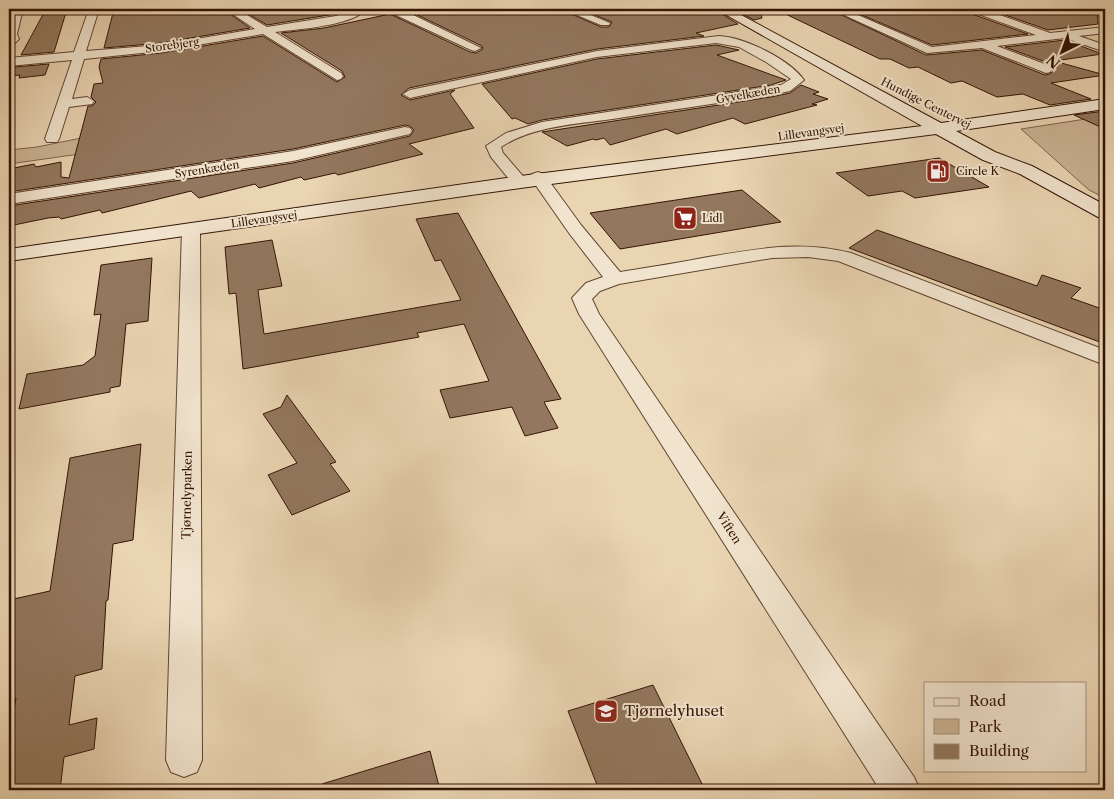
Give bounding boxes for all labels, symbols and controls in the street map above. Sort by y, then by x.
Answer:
north arrow [1036,28,1086,78]
street label: Storebjerg [144,34,200,56]
text: N [1043,51,1064,72]
street label: Hundige Centervej [879,74,973,132]
street label: Gyvelkæden [715,81,781,107]
street label: Lillevangsvej [777,120,845,144]
street label: Syrenkæden [174,157,240,181]
fuel station icon: Circle K [925,158,951,184]
place label: Circle K [956,164,999,178]
supermarket icon: Lidl [672,205,698,231]
street label: Lillevangsvej [230,207,298,231]
place label: Lidl [702,211,723,225]
street label: Tjørnelyparken [178,450,195,539]
street label: Viften [713,508,745,547]
legend [924,682,1086,772]
text: Road [969,691,1006,710]
school or university icon: Tjørnelyhuset [593,698,619,724]
place label: Tjørnelyhuset [624,701,725,720]
text: Park [969,717,1003,736]
text: Building [969,741,1029,760]

